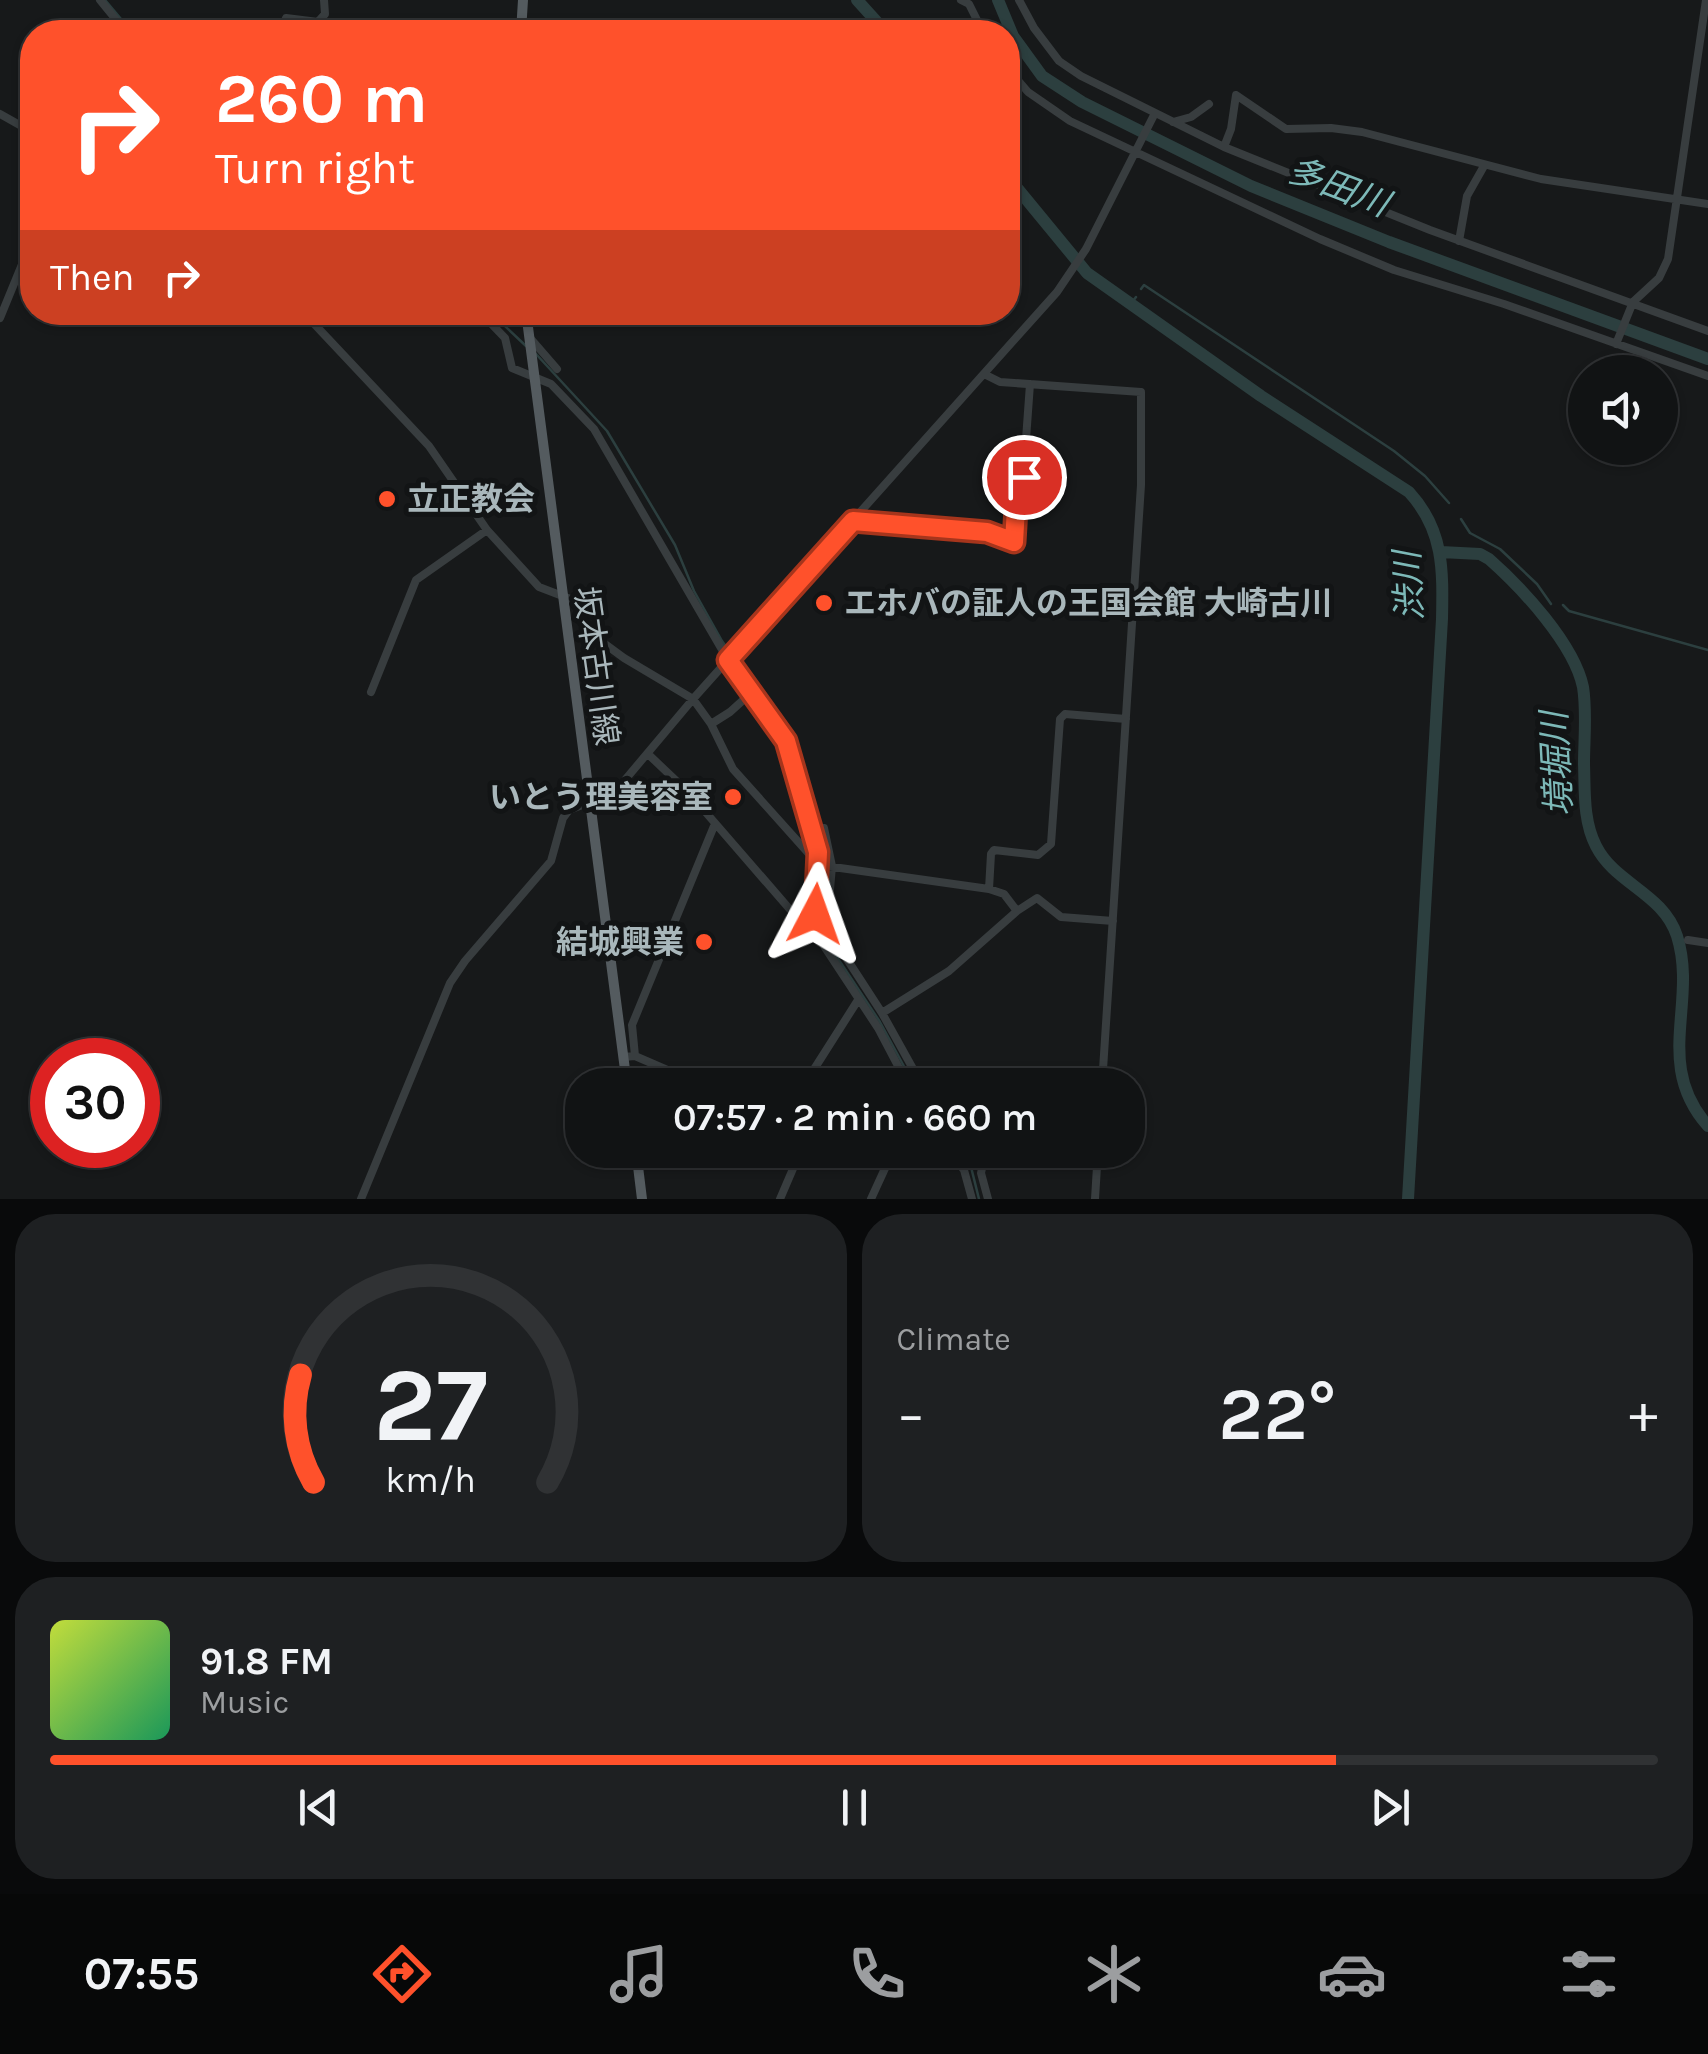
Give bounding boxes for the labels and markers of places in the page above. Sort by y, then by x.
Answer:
pin [982,435,1067,520]
place label: 立正教会 [407,481,535,518]
marker: 立正教会 [376,488,398,510]
place label: エホバの証人の王国会館 大崎古川 [844,585,1332,622]
marker: エホバの証人の王国会館 大崎古川 [813,592,835,614]
place label: いとう理美容室 [489,779,713,816]
marker: いとう理美容室 [722,786,744,808]
place label: 結城興業 [556,924,684,961]
marker: 結城興業 [693,931,715,953]

